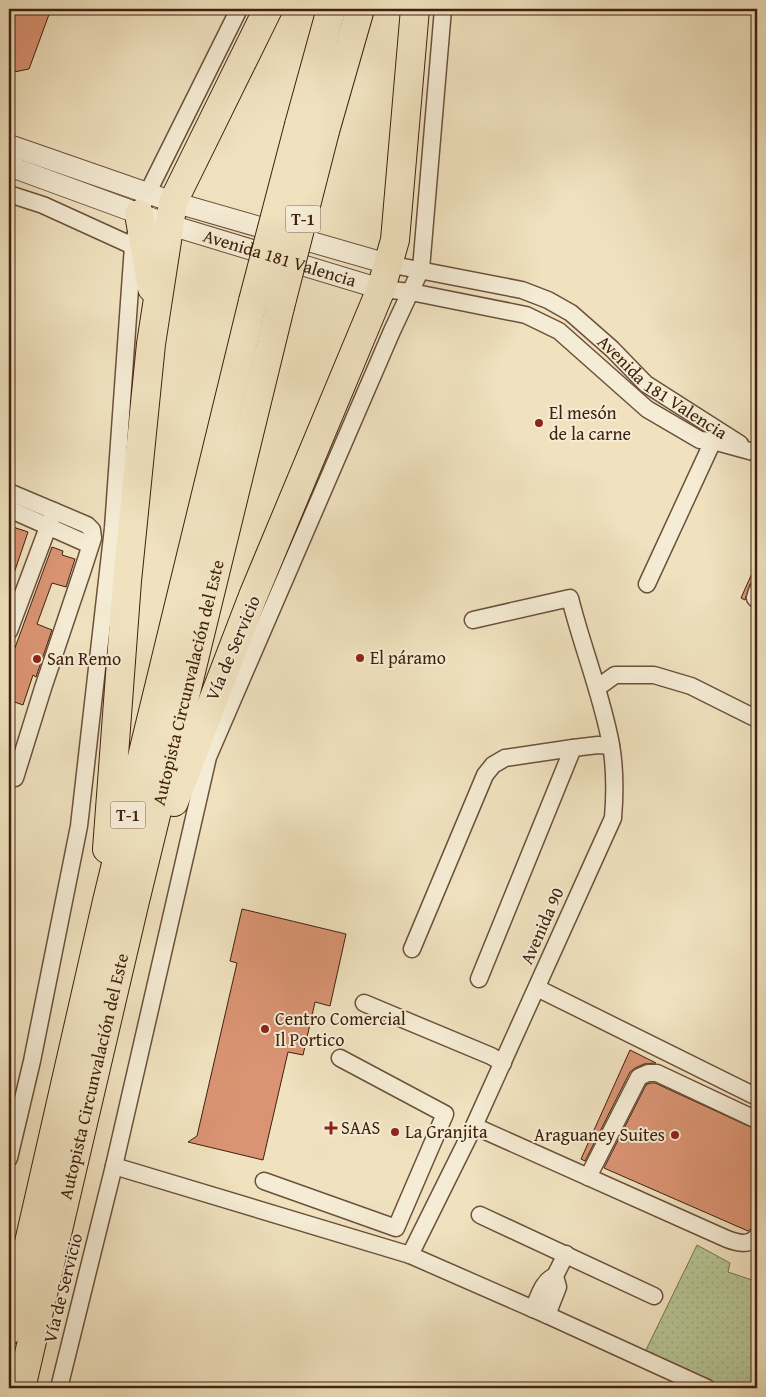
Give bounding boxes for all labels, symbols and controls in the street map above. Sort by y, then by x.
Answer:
road number: T-1 [286,205,320,232]
street label: Avenida 181 Valencia [200,222,360,294]
street label: Avenida 181 Valencia [592,328,733,446]
place label: El mesón de la carne [549,399,631,447]
marker: El mesón de la carne [533,417,545,429]
street label: Autopista Circunvalación del Este [145,557,231,808]
street label: Vía de Servicio [198,591,267,705]
place label: El páramo [370,644,446,671]
place label: San Remo [47,645,121,672]
marker: El páramo [354,652,366,664]
marker: San Remo [31,653,43,665]
road number: T-1 [110,802,146,828]
street label: Avenida 90 [513,883,571,969]
street label: Autopista Circunvalación del Este [52,951,135,1202]
place label: Centro Comercial Il Portico [275,1005,406,1053]
marker: Centro Comercial Il Portico [259,1023,271,1035]
place label: SAAS [341,1114,381,1141]
place label: La Granjita [405,1118,488,1145]
place label: Araguaney Suites [534,1121,665,1148]
marker: SAAS [325,1122,337,1134]
marker: La Granjita [389,1126,401,1138]
marker: Araguaney Suites [669,1129,681,1141]
street label: Vía de Servicio [36,1230,89,1346]

